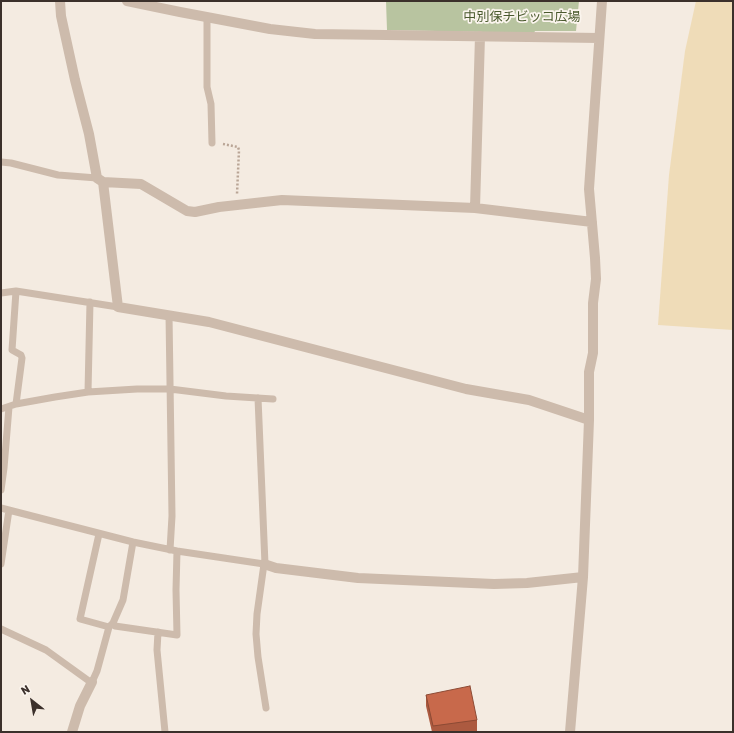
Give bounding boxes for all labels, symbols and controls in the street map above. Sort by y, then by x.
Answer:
park label: 中別保チビッコ広場 [464,9,580,25]
north arrow [12,681,52,721]
text: N [19,683,32,698]

